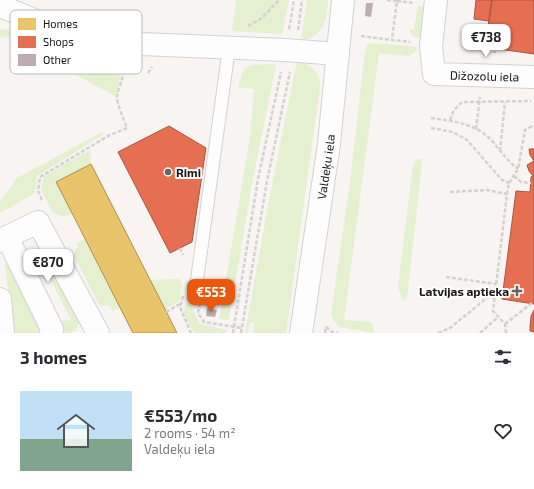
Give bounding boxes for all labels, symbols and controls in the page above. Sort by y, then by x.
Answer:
legend [10,10,142,74]
text: Homes [43,17,78,30]
pin: €738 [462,24,510,58]
text: €738 [471,29,501,45]
text: Shops [43,35,74,48]
text: Other [43,53,72,66]
street label: Dižozolu iela [450,67,520,84]
street label: Valdeķu iela [314,134,337,200]
place label: Rimi [176,165,201,179]
marker: Rimi [163,167,173,177]
pin: €870 [24,249,72,283]
text: €870 [32,254,64,270]
pin: €553 [187,279,235,313]
text: €553 [196,284,226,300]
place label: Latvijas aptieka [419,284,509,299]
marker: Latvijas aptieka [512,286,522,296]
icon: filters [492,346,514,368]
text: 3 homes [20,347,87,367]
text: €553/mo [144,405,217,425]
icon: home [52,407,100,455]
icon: heart [492,420,514,442]
text: 2 rooms · 54 m² [144,425,236,441]
text: Valdeķu iela [144,441,215,457]

